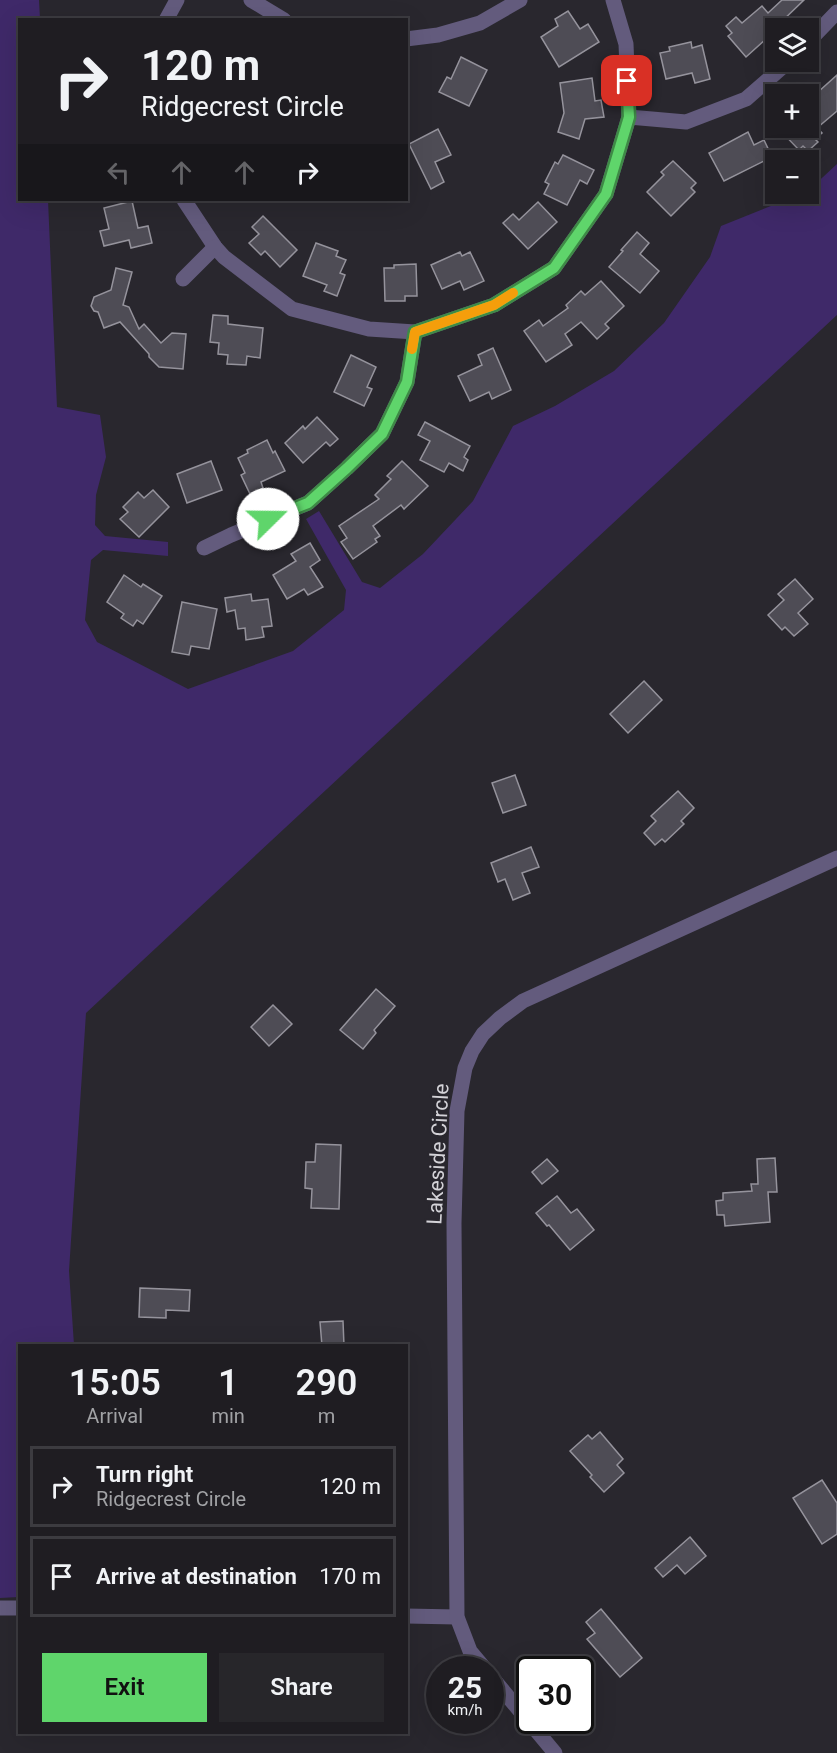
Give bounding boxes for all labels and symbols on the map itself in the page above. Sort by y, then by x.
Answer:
pin [601,55,652,106]
position arrow [236,487,300,551]
street label: Lakeside Circle [422,1083,454,1225]
speed limit sign: 30 [516,1656,594,1734]

